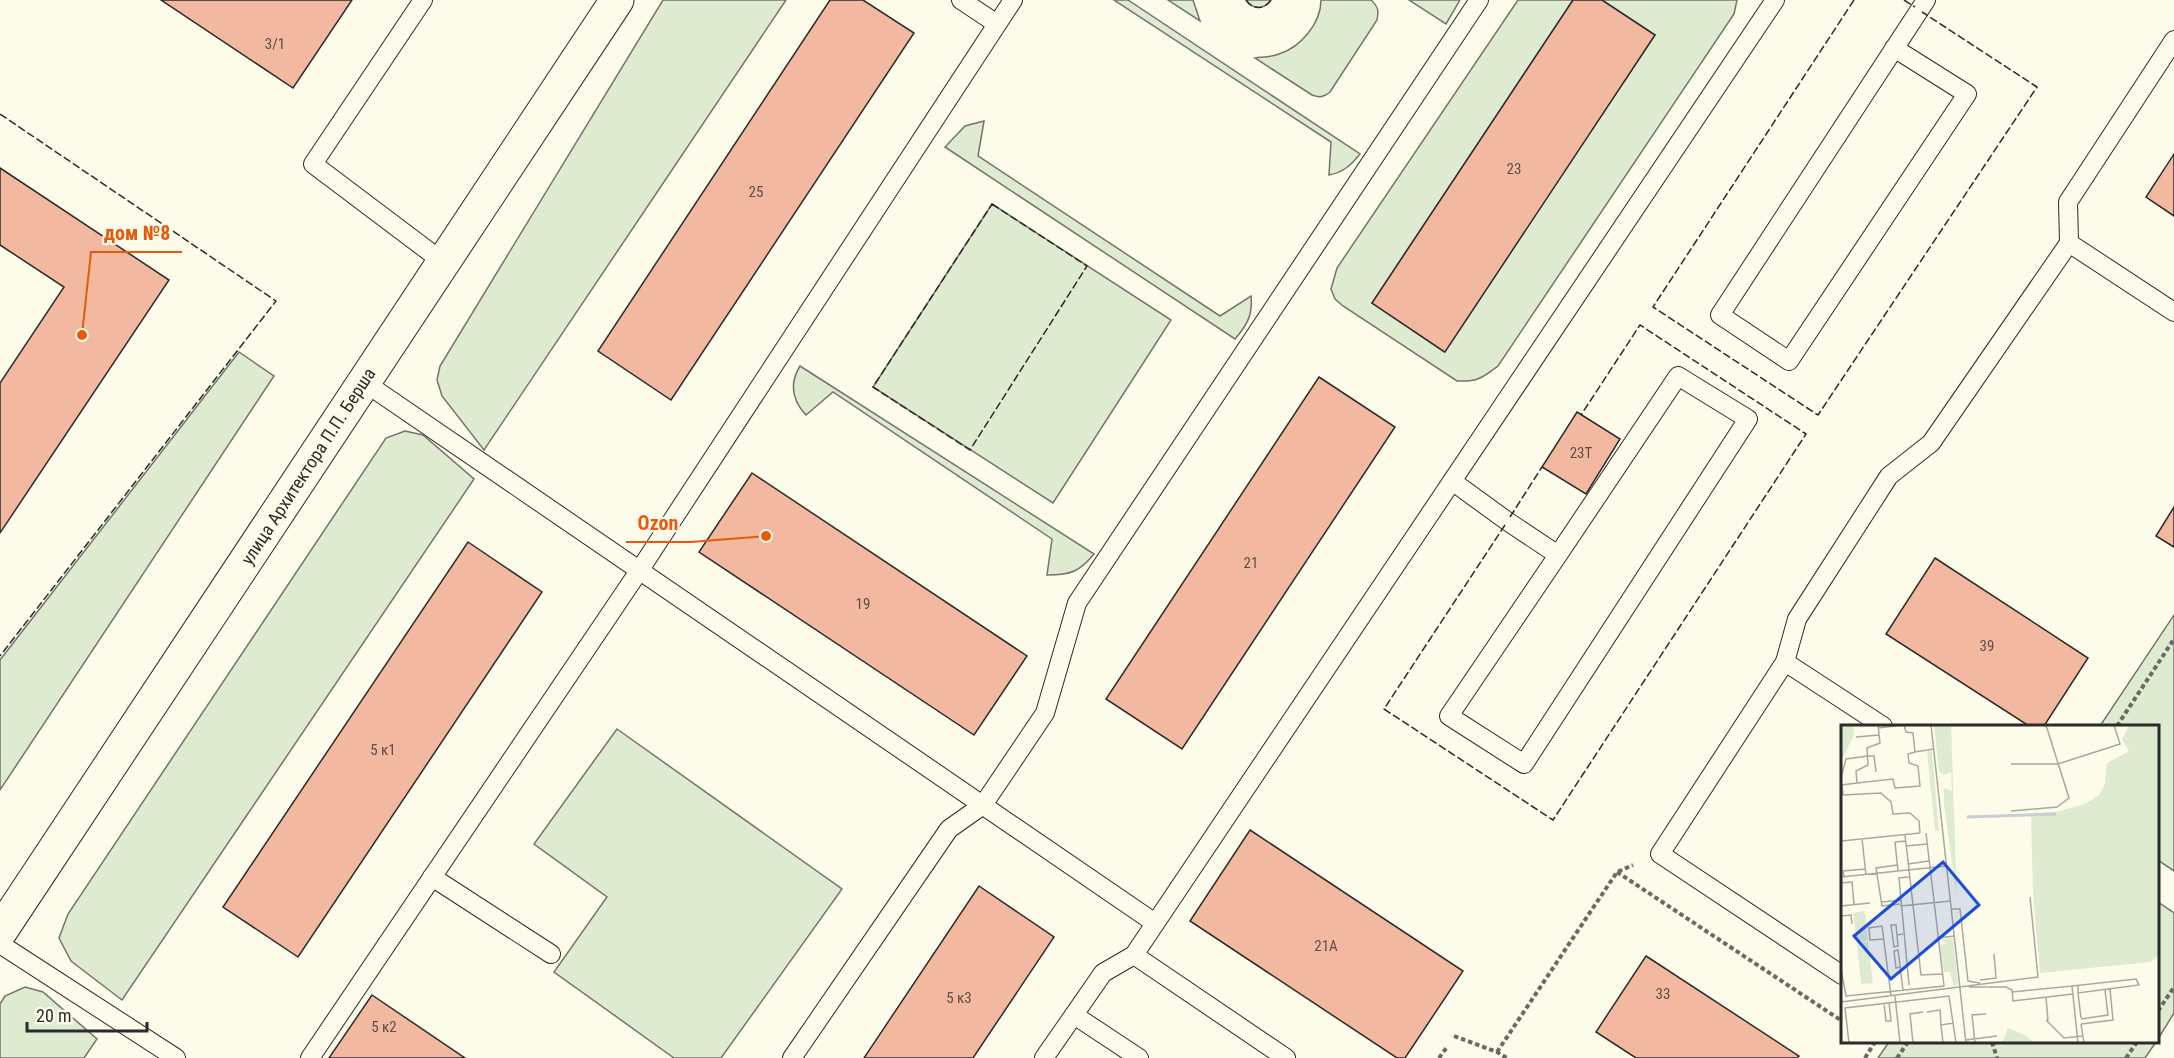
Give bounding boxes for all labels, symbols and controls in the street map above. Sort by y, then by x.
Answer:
house number: 3/1 [265,35,285,53]
house number: 23 [1507,160,1521,178]
house number: 25 [749,183,763,201]
callout: дом №8 [91,214,182,252]
text: дом №8 [104,221,170,245]
street label: улица Архитектора П.П. Берша [236,364,380,568]
house number: 23Т [1570,444,1592,462]
callout: Ozon [626,504,691,542]
text: Ozon [638,511,678,535]
house number: 21 [1244,554,1258,572]
house number: 19 [856,595,870,613]
house number: 39 [1980,637,1994,655]
inset map [1841,725,2159,1043]
house number: 5 к1 [370,741,396,759]
house number: 21А [1314,937,1338,955]
house number: 33 [1656,985,1670,1003]
house number: 5 к3 [946,989,972,1007]
scale bar [27,995,147,1033]
text: 20 m [36,1005,71,1026]
house number: 5 к2 [371,1018,397,1036]

